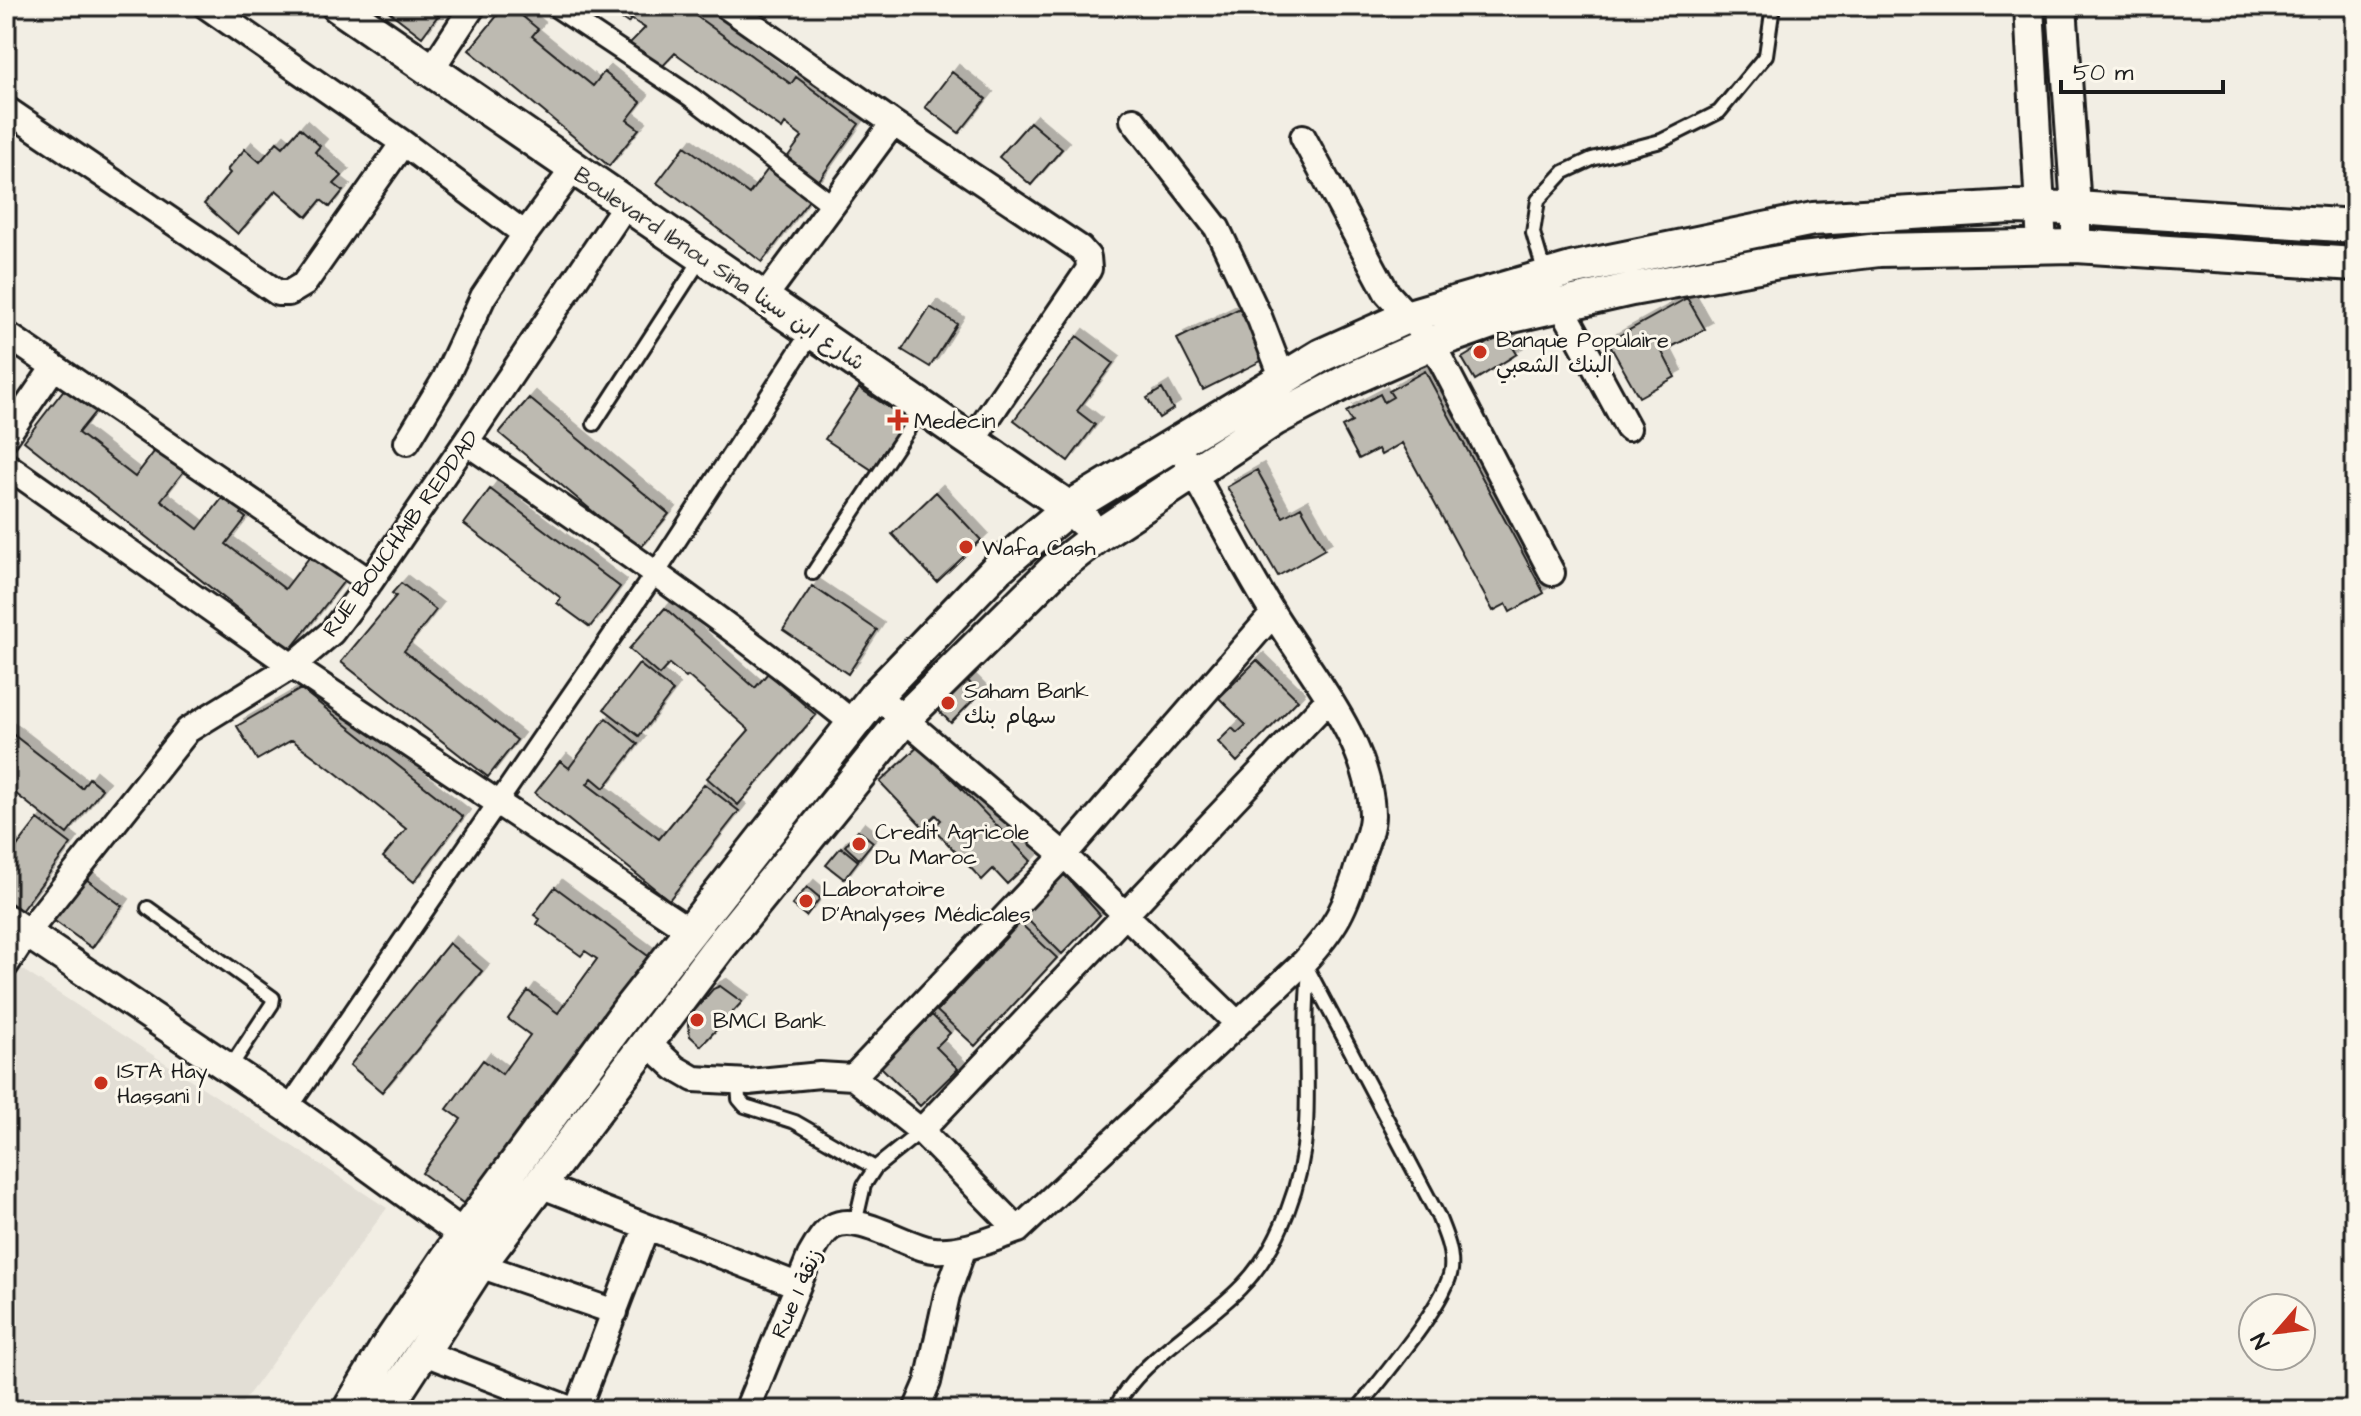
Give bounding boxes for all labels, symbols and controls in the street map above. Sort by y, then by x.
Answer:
scale bar [2061,44,2223,94]
text: 50 m [2073,56,2134,90]
street label: Boulevard Ibnou Sina شارع ابن سينا [568,160,871,378]
place label: Banque Populaire البنك الشعبي [1496,325,1669,384]
marker: Banque Populaire البنك الشعبي [1471,343,1489,361]
place label: Medecin [914,406,996,437]
marker: Medecin [889,411,907,429]
street label: RUE BOUCHAIB REDDAD [316,424,487,644]
place label: Wafa Cash [982,533,1096,564]
marker: Wafa Cash [957,538,975,556]
place label: Saham Bank سهام بنك [964,676,1089,733]
marker: Saham Bank سهام بنك [939,694,957,712]
place label: Credit Agricole Du Maroc [875,817,1030,873]
marker: Credit Agricole Du Maroc [850,835,868,853]
place label: Laboratoire D'Analyses Médicales [822,874,1031,931]
marker: Laboratoire D'Analyses Médicales [797,892,815,910]
place label: BMCI Bank [713,1006,826,1037]
marker: BMCI Bank [688,1011,706,1029]
place label: ISTA Hay Hassani 1 [117,1056,208,1112]
marker: ISTA Hay Hassani 1 [92,1074,110,1092]
street label: Rue 1 زنقة [764,1244,831,1343]
north arrow [2237,1292,2317,1372]
text: N [2244,1327,2278,1354]

